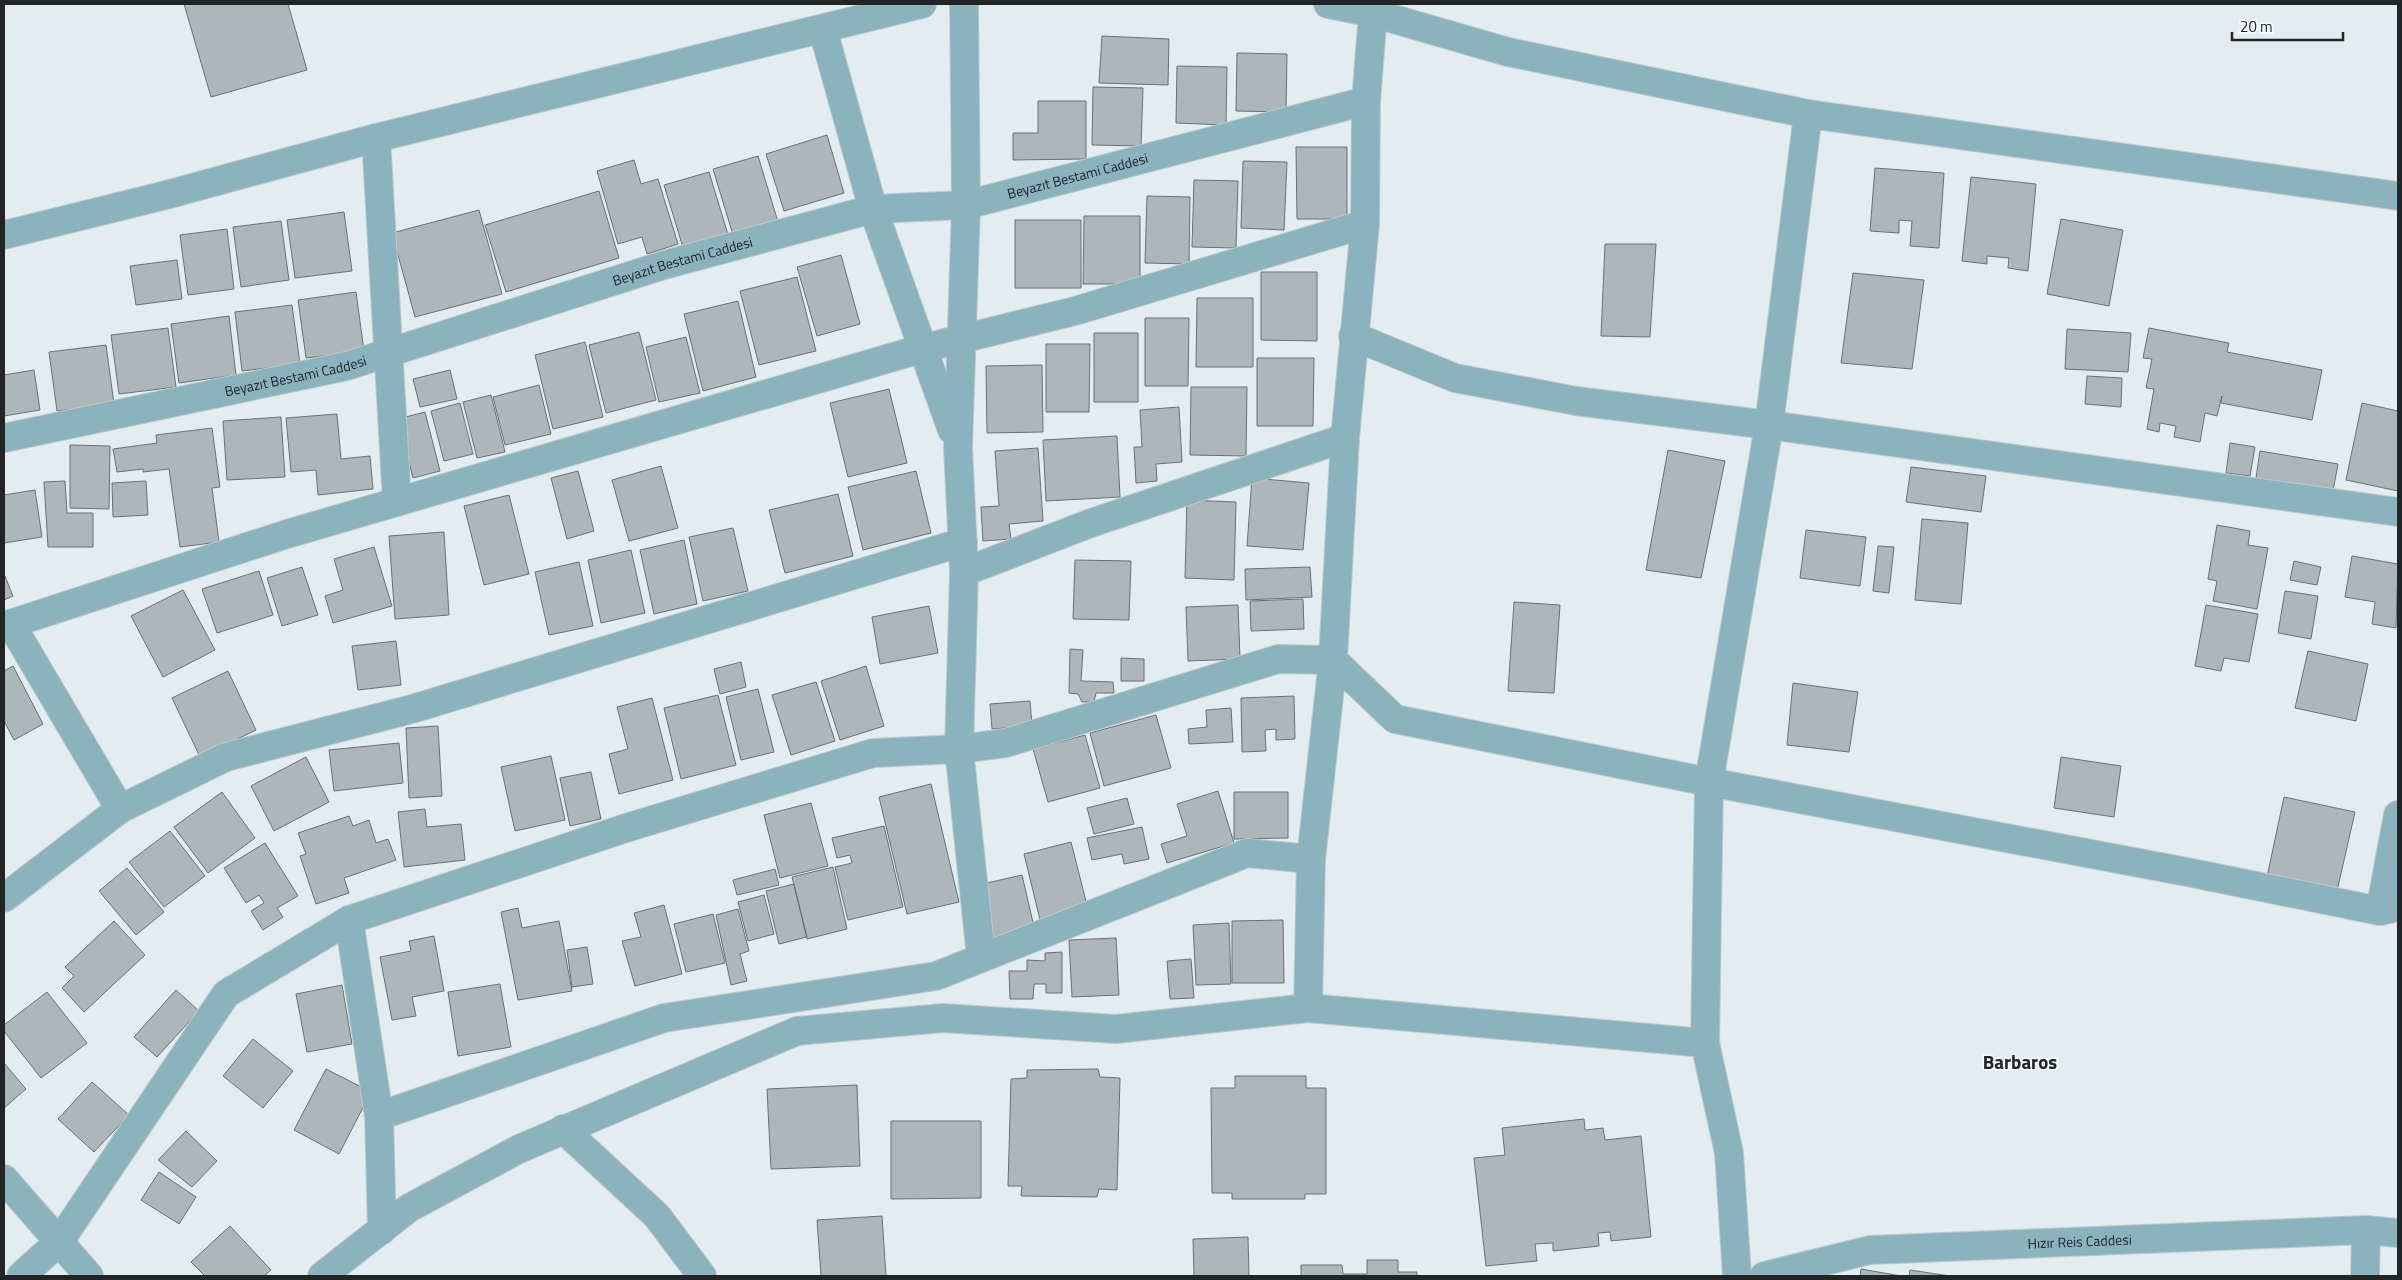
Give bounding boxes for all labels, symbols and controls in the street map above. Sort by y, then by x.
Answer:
scale bar [2232,10,2343,42]
text: 20 m [2240,15,2273,38]
street label: Beyazıt Bestami Caddesi [1005,147,1150,204]
street label: Beyazıt Bestami Caddesi [610,231,755,291]
street label: Beyazıt Bestami Caddesi [222,349,369,401]
district label: Barbaros [1983,1047,2057,1076]
street label: Hızır Reis Caddesi [2027,1228,2132,1254]

